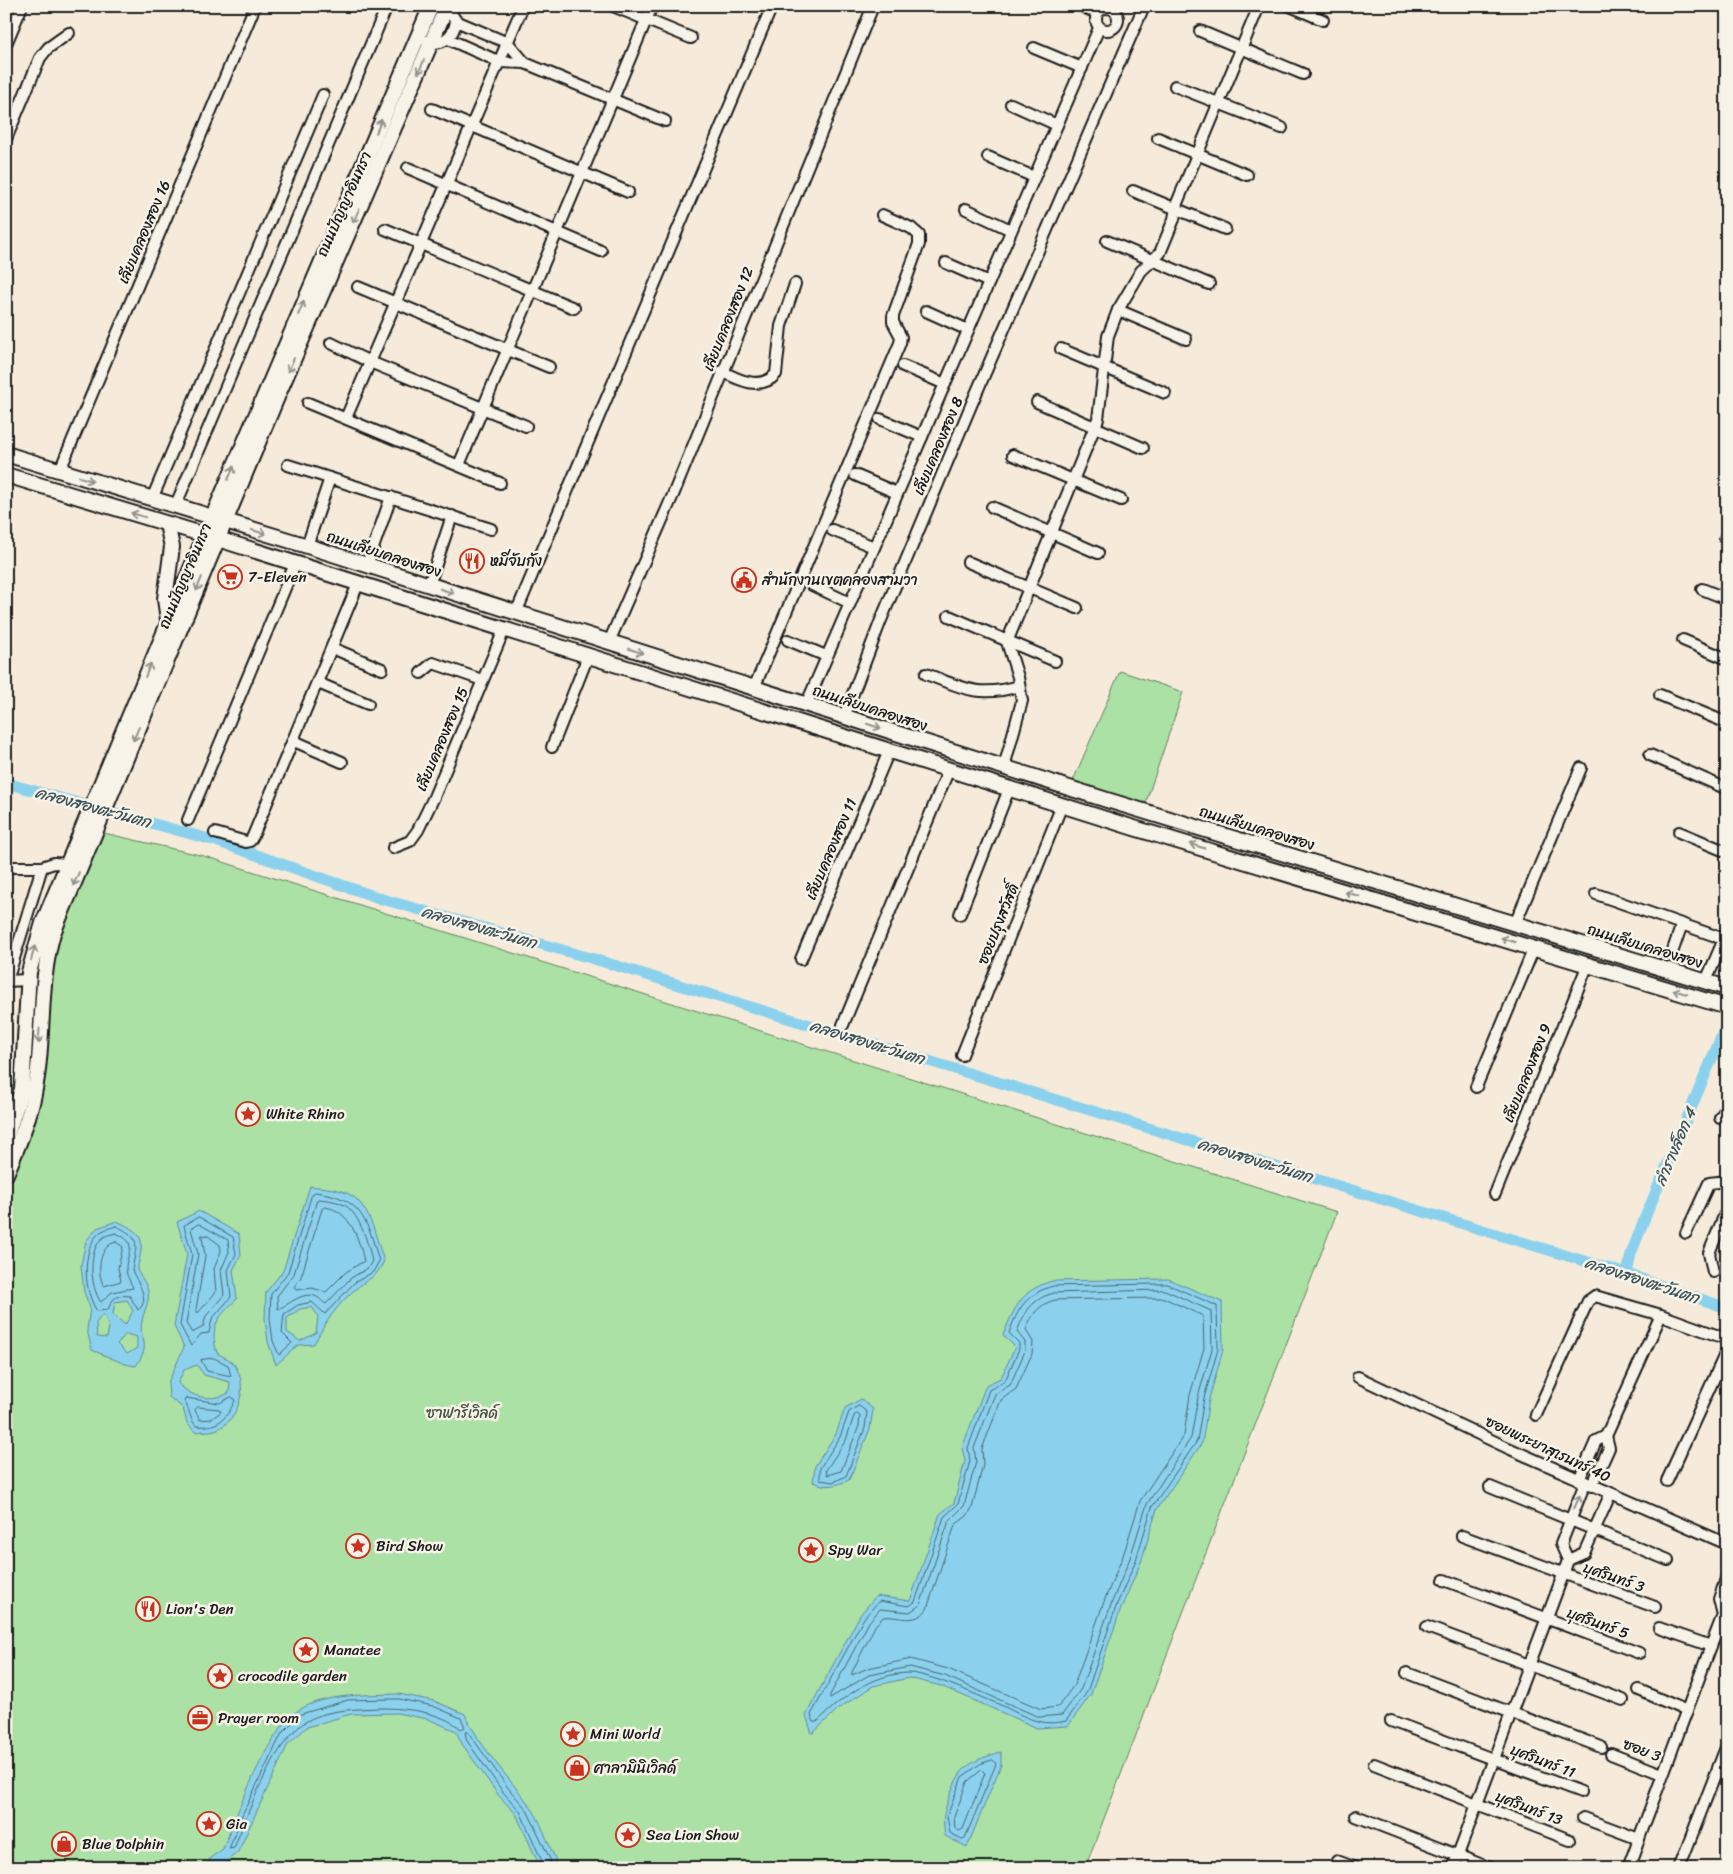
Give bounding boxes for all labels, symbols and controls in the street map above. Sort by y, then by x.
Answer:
one-way arrow [415,59,425,74]
one-way arrow [375,119,385,134]
street label: ถนนปัญญาอินทรา [309,147,379,261]
street label: เลียบคลองสอง 16 [110,176,178,288]
one-way arrow [350,208,360,223]
street label: เลียบคลองสอง 12 [695,262,761,375]
one-way arrow [298,300,307,315]
one-way arrow [286,357,296,372]
street label: เลียบคลองสอง 8 [906,393,970,499]
one-way arrow [227,466,236,481]
one-way arrow [78,474,94,484]
one-way arrow [130,509,146,519]
street label: ถนนปัญญาอินทรา [151,519,219,633]
street label: ถนนเลียบคลองสอง [323,523,445,585]
one-way arrow [251,527,267,537]
restaurant icon: หมี่จับกัง [459,548,485,574]
place label: หมี่จับกัง [490,548,542,574]
supermarket icon: 7-Eleven [217,564,243,590]
place label: 7-Eleven [248,564,307,590]
public building icon: สำนักงานเขตคลองสามวา [731,567,757,593]
place label: สำนักงานเขตคลองสามวา [761,567,918,593]
one-way arrow [194,576,203,591]
one-way arrow [439,586,455,596]
one-way arrow [627,646,643,656]
one-way arrow [144,663,154,678]
street label: ถนนเลียบคลองสอง [809,677,931,739]
street label: เลียบคลองสอง 15 [408,683,476,795]
one-way arrow [866,722,882,732]
one-way arrow [131,726,141,741]
water label: คลองสองตะวันตก [32,778,156,837]
street label: เลียบคลองสอง 11 [798,794,864,904]
street label: ถนนเลียบคลองสอง [1196,798,1318,858]
one-way arrow [1189,841,1205,851]
one-way arrow [70,871,80,886]
street label: ซอยปรุงสวัสดิ์ [970,876,1027,969]
one-way arrow [1345,888,1361,898]
water label: คลองสองตะวันตก [418,897,542,958]
street label: ถนนเลียบคลองสอง [1584,916,1706,976]
one-way arrow [1500,934,1516,944]
one-way arrow [29,945,38,961]
one-way arrow [1672,987,1688,997]
water label: คลองสองตะวันตก [806,1011,929,1074]
street label: เลียบคลองสอง 9 [1495,1020,1559,1126]
one-way arrow [35,1028,44,1044]
place icon: White Rhino [235,1101,261,1127]
place label: White Rhino [266,1101,345,1127]
water label: ลำรางล็อก 4 [1646,1102,1705,1191]
water label: คลองสองตะวันตก [1194,1129,1317,1192]
water label: คลองสองตะวันตก [1581,1248,1704,1313]
park label: ซาฟารีเวิลด์ [426,1400,501,1426]
street label: ซอยพระยาสุเรนทร์ 40 [1481,1409,1615,1489]
one-way arrow [1573,1495,1583,1510]
place icon: Bird Show [345,1533,371,1559]
place label: Bird Show [376,1533,443,1559]
place icon: Spy War [798,1537,824,1563]
place label: Spy War [828,1537,883,1563]
street label: บุศรินทร์ 3 [1580,1554,1648,1600]
restaurant icon: Lion's Den [135,1596,161,1622]
place label: Lion's Den [166,1596,234,1622]
street label: บุศรินทร์ 5 [1563,1600,1633,1646]
place icon: Manatee [293,1637,319,1663]
place label: Manatee [324,1637,381,1663]
place icon: crocodile garden [207,1663,233,1689]
place label: crocodile garden [238,1663,347,1689]
office icon: Prayer room [187,1705,213,1731]
place label: Prayer room [218,1705,299,1731]
place icon: Mini World [560,1721,586,1747]
place label: Mini World [590,1721,661,1747]
street label: ซอย 3 [1619,1731,1665,1769]
street label: บุศรินทร์ 11 [1507,1737,1579,1785]
shop icon: ศาลามินิเวิลด์ [564,1755,590,1781]
place label: ศาลามินิเวิลด์ [593,1755,679,1781]
street label: บุศรินทร์ 13 [1492,1783,1566,1833]
place icon: Gia [196,1811,222,1837]
place label: Gia [226,1811,247,1837]
place icon: Sea Lion Show [615,1822,641,1848]
place label: Sea Lion Show [646,1822,740,1848]
shop icon: Blue Dolphin [51,1831,77,1857]
place label: Blue Dolphin [82,1831,164,1857]

